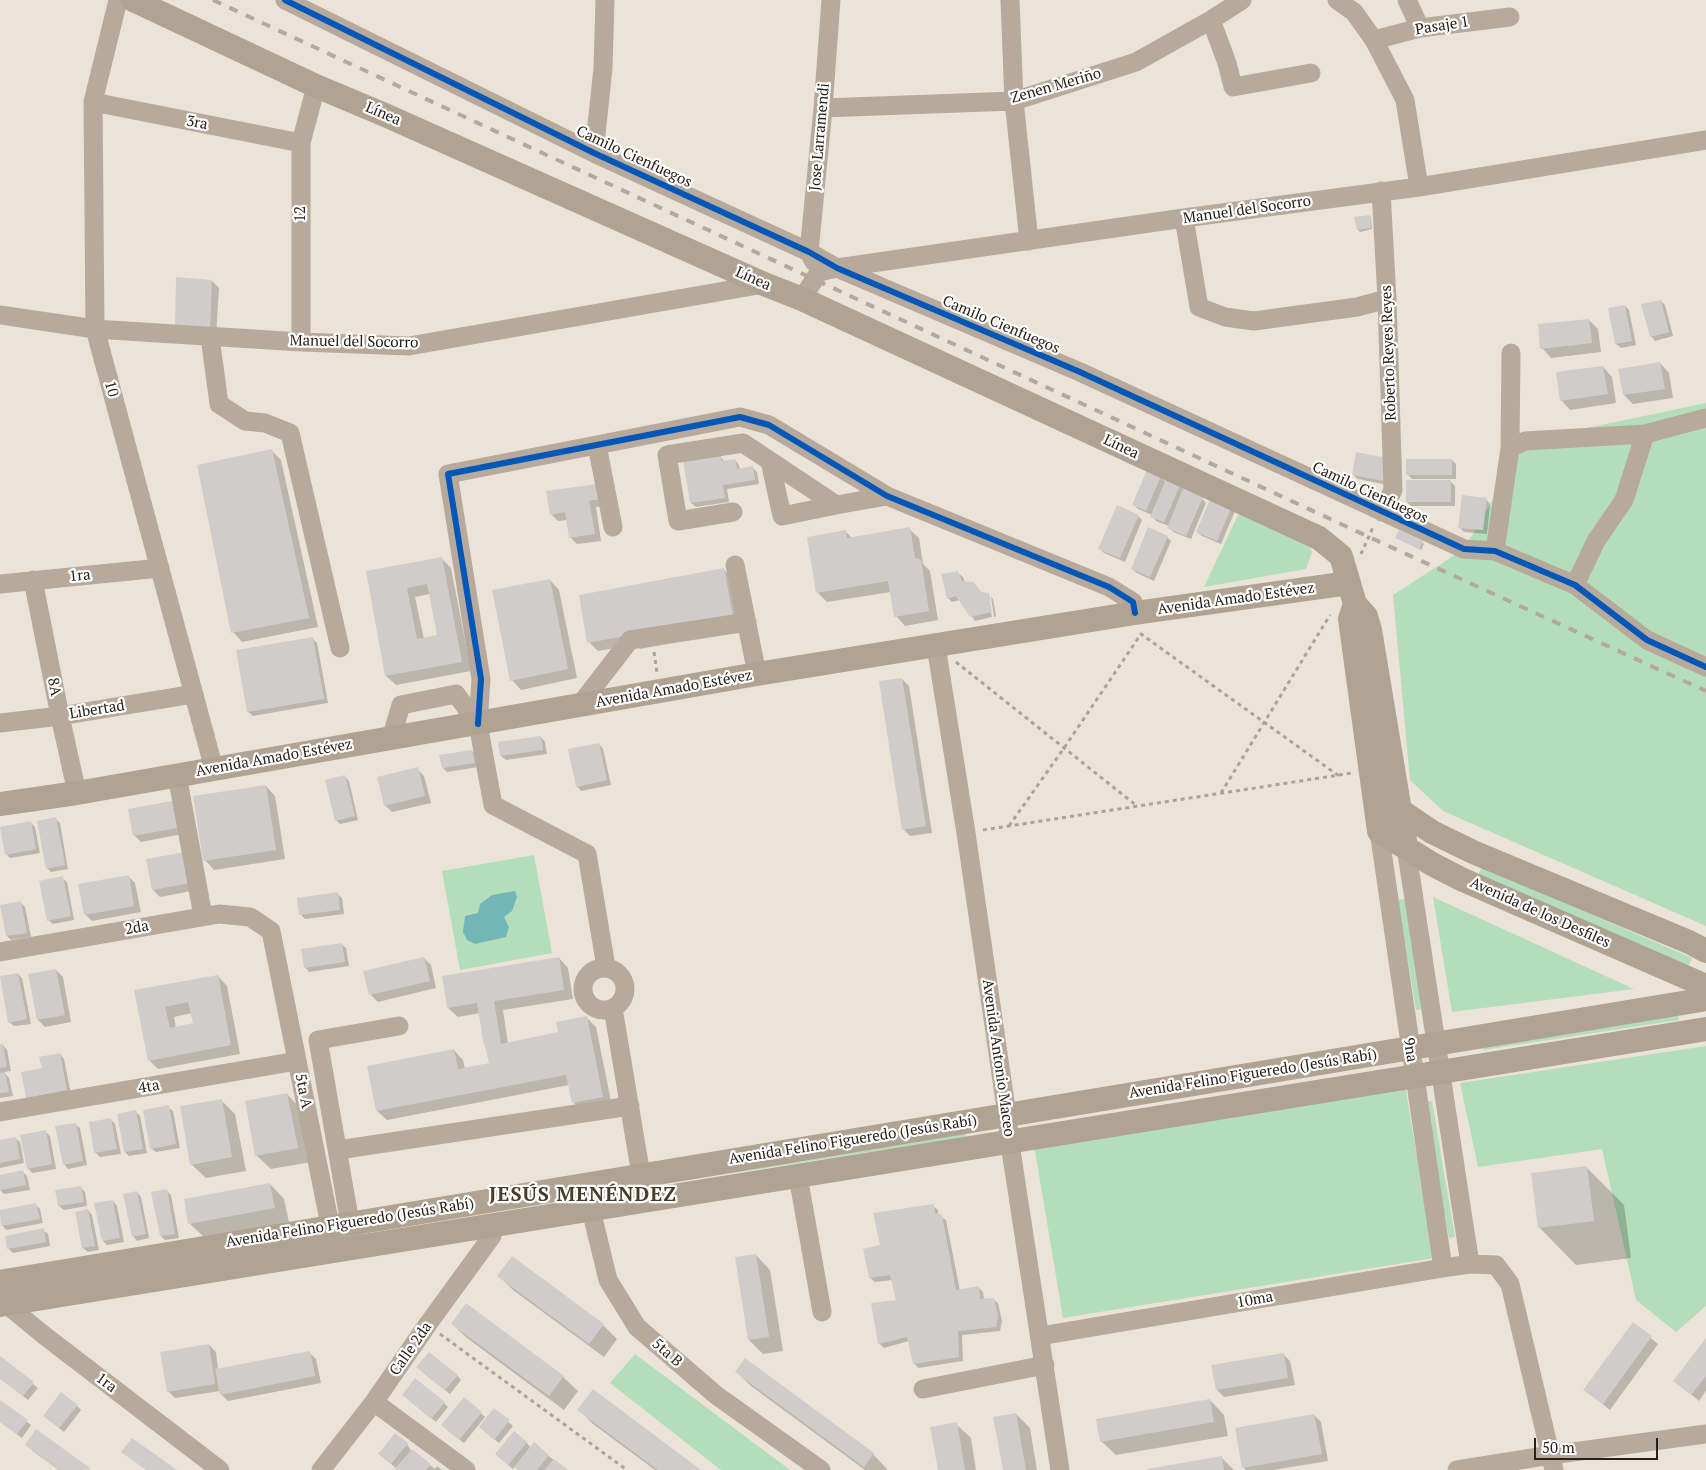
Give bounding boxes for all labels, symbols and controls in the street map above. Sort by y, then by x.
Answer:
street label: Pasaje 1 [1414,13,1470,39]
street label: Zenen Meriño [1009,64,1103,108]
street label: Jose Larramendi [806,82,834,192]
street label: Línea [363,99,403,129]
street label: 3ra [185,112,209,134]
street label: Camilo Cienfuegos [573,122,695,192]
street label: Manuel del Socorro [1182,192,1312,228]
street label: 12 [292,206,310,222]
street label: Línea [733,263,773,295]
street label: Roberto Reyes Reyes [1378,285,1400,421]
street label: Camilo Cienfuegos [940,292,1062,358]
street label: Manuel del Socorro [289,332,419,352]
street label: 10 [100,379,122,399]
street label: Línea [1101,431,1141,463]
street label: Camilo Cienfuegos [1309,458,1431,528]
street label: 1ra [68,566,92,586]
street label: Avenida Amado Estévez [1156,579,1316,619]
street label: Avenida Amado Estévez [595,666,753,712]
street label: 8A [43,676,65,698]
street label: Libertad [68,697,126,723]
street label: Avenida Amado Estévez [195,735,353,781]
street label: Avenida de los Desfiles [1467,874,1613,952]
street label: 2da [124,917,150,939]
street label: Avenida Antonio Maceo [978,978,1018,1138]
street label: 9na [1399,1037,1421,1063]
street label: Avenida Felino Figueredo (Jesús Rabí) [1128,1045,1378,1103]
street label: 5ta A [291,1072,315,1110]
street label: 4ta [137,1076,161,1098]
street label: Avenida Felino Figueredo (Jesús Rabí) [728,1111,978,1169]
district label: JESÚS MENÉNDEZ [487,1183,679,1207]
street label: Avenida Felino Figueredo (Jesús Rabí) [225,1194,475,1252]
street label: 10ma [1235,1288,1275,1312]
street label: Calle 2da [386,1319,436,1379]
street label: 5ta B [648,1335,686,1371]
street label: 1ra [92,1369,120,1397]
scale bar [1536,1428,1660,1460]
text: 50 m [1542,1437,1575,1457]

